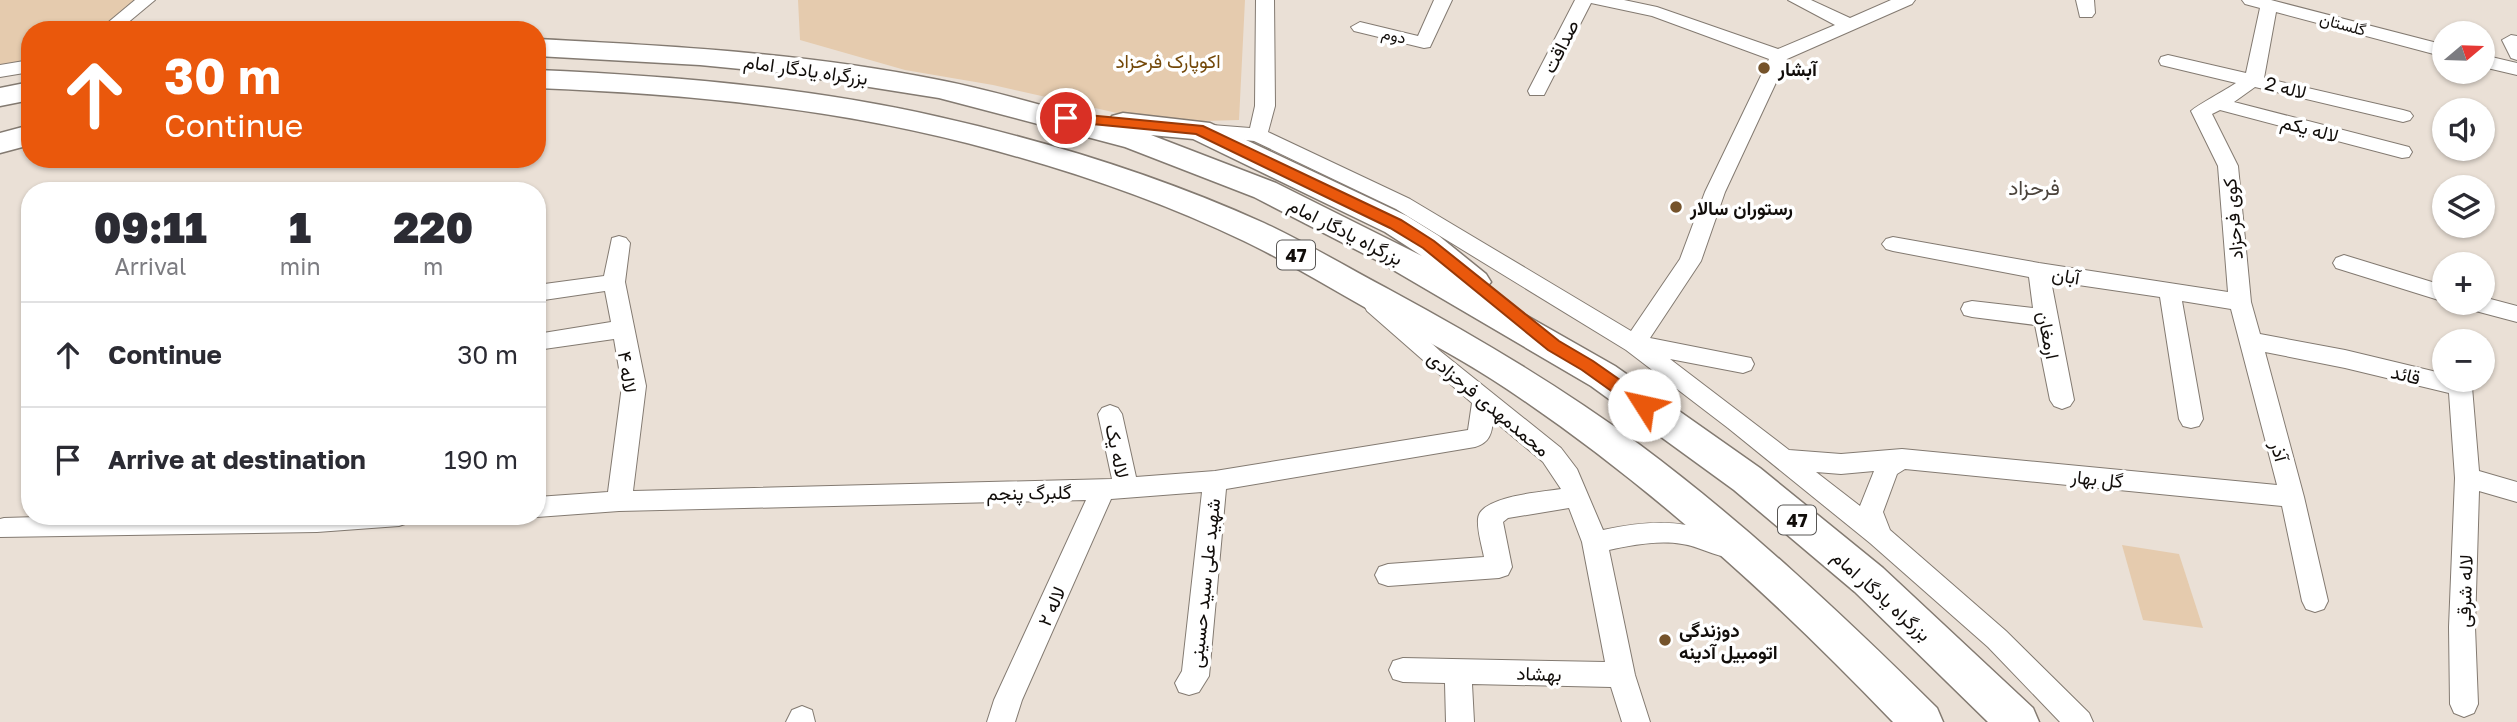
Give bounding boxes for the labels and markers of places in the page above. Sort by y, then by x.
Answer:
place label: آبشار [1777,57,1818,82]
marker: آبشار [1756,60,1772,76]
pin [1036,88,1096,148]
place label: رستوران سالار [1689,196,1793,221]
marker: رستوران سالار [1668,199,1684,215]
place label: دوزندگی اتومبیل آدینه [1679,618,1778,665]
marker: دوزندگی اتومبیل آدینه [1657,632,1673,648]

